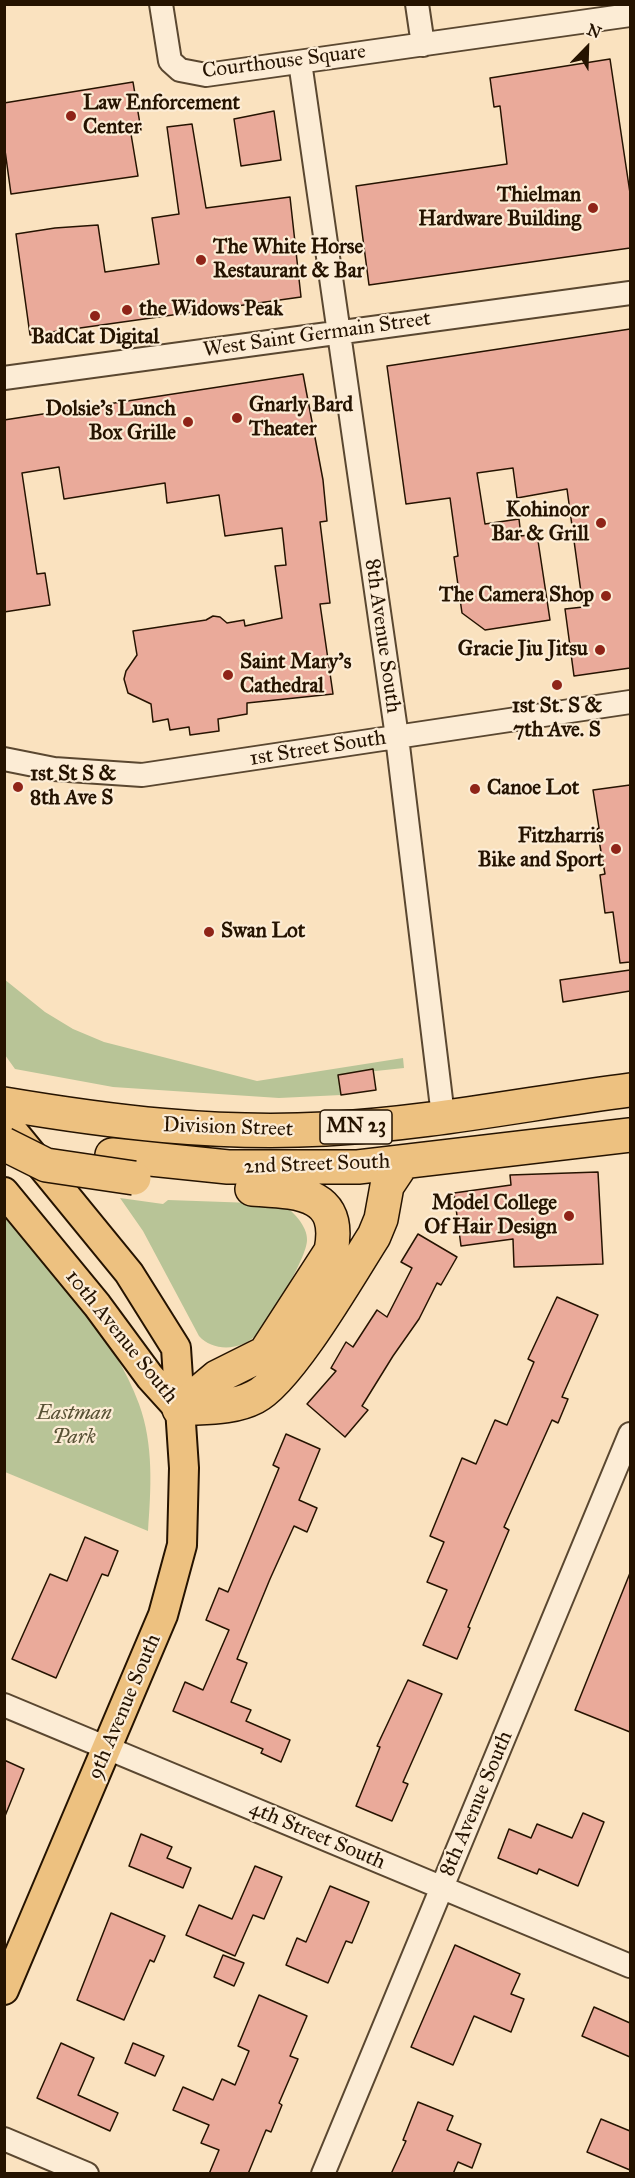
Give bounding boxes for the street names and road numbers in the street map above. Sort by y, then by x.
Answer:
street label: Courthouse Square [201,39,367,85]
street label: West Saint Germain Street [202,307,432,363]
street label: 8th Avenue South [359,557,405,715]
street label: 1st Street South [248,726,388,772]
road number: MN 23 [320,1110,392,1144]
street label: Division Street [163,1113,293,1143]
street label: 2nd Street South [243,1150,391,1180]
street label: 10th Avenue South [59,1265,183,1409]
street label: 9th Avenue South [83,1630,167,1784]
street label: 8th Avenue South [435,1728,519,1880]
street label: 4th Street South [245,1796,389,1876]

